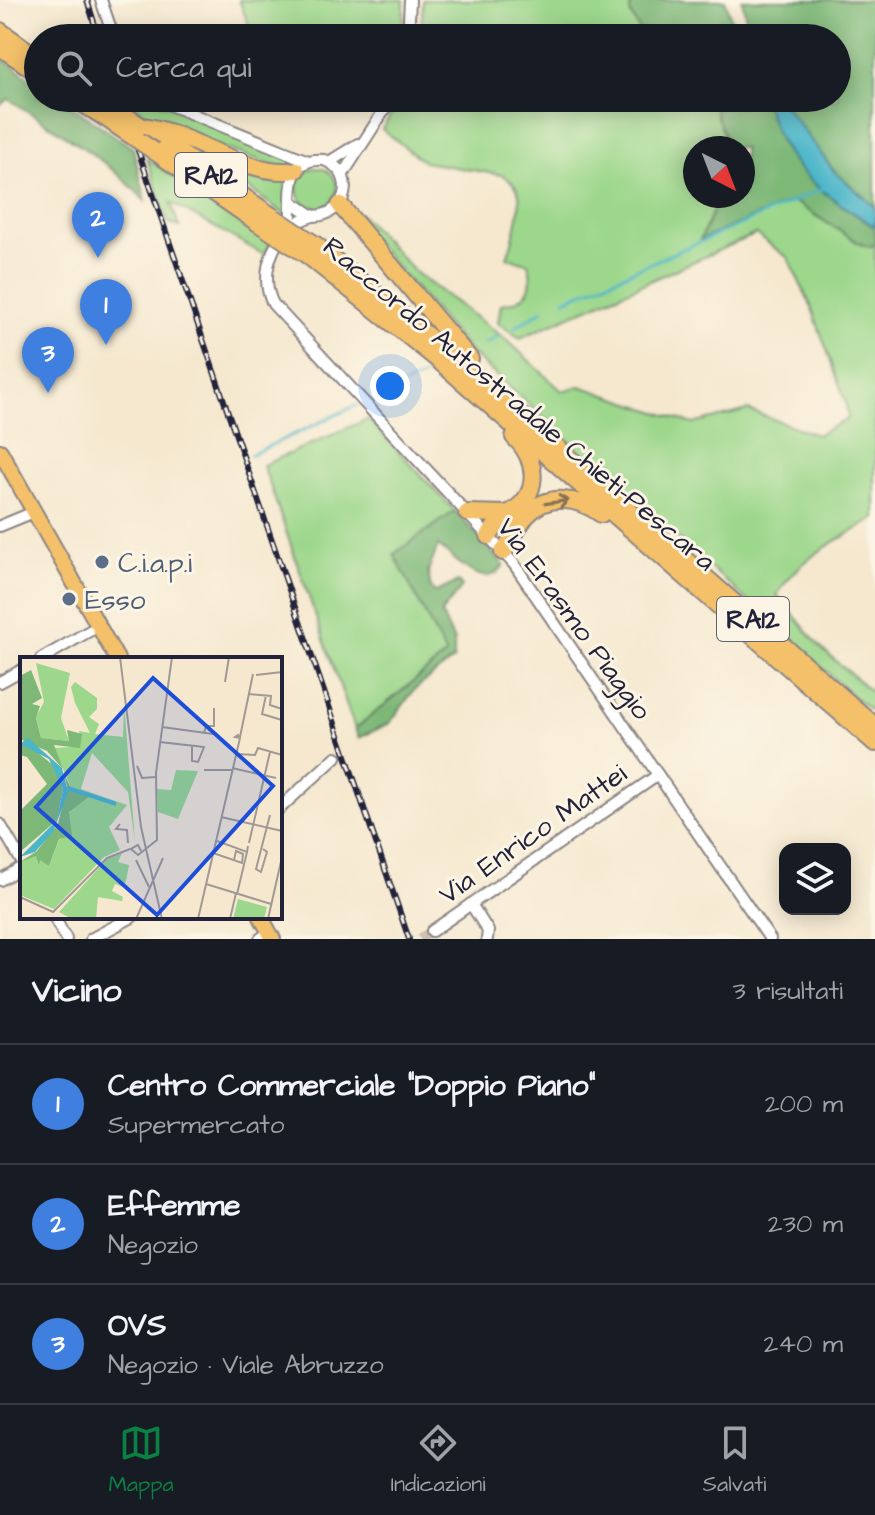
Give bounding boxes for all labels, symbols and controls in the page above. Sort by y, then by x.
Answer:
search box [24,24,851,112]
icon: search [52,46,96,90]
text: Cerca qui [116,47,251,89]
north arrow [683,136,755,208]
road number: RA12 [175,153,247,197]
pin: 2 [72,192,124,258]
street label: Raccordo Autostradale Chieti-Pescara [314,228,724,580]
pin: 1 [80,279,132,345]
pin: 3 [22,327,74,393]
your location [370,366,410,406]
one-way arrow [543,494,569,509]
street label: Via Erasmo Piaggio [486,510,661,729]
place label: C.i.a.p.i [118,544,192,583]
marker: C.i.a.p.i [93,553,111,571]
place label: Esso [85,581,146,620]
marker: Esso [60,590,78,608]
road number: RA12 [717,597,789,641]
inset map [20,657,282,919]
street label: Via Enrico Mattei [431,755,635,914]
map controls [779,843,851,915]
button: layers [779,843,851,915]
text: Vicino [32,967,121,1015]
text: 3 risultati [733,973,843,1009]
text: Centro Commerciale "Doppio Piano" [108,1065,596,1107]
text: 1 [56,1086,60,1122]
text: 200 m [765,1086,843,1122]
text: Supermercato [108,1107,284,1143]
text: Effemme [108,1185,241,1227]
text: 2 [51,1206,65,1242]
text: 230 m [768,1206,843,1242]
text: Negozio [108,1227,198,1263]
text: OVS [108,1305,166,1347]
text: 3 [51,1326,65,1362]
text: 240 m [763,1326,843,1362]
text: Negozio · Viale Abruzzo [108,1347,384,1383]
tab: Mappa [109,1421,174,1500]
tab: Indicazioni [391,1421,486,1500]
tab: Salvati [703,1421,766,1500]

